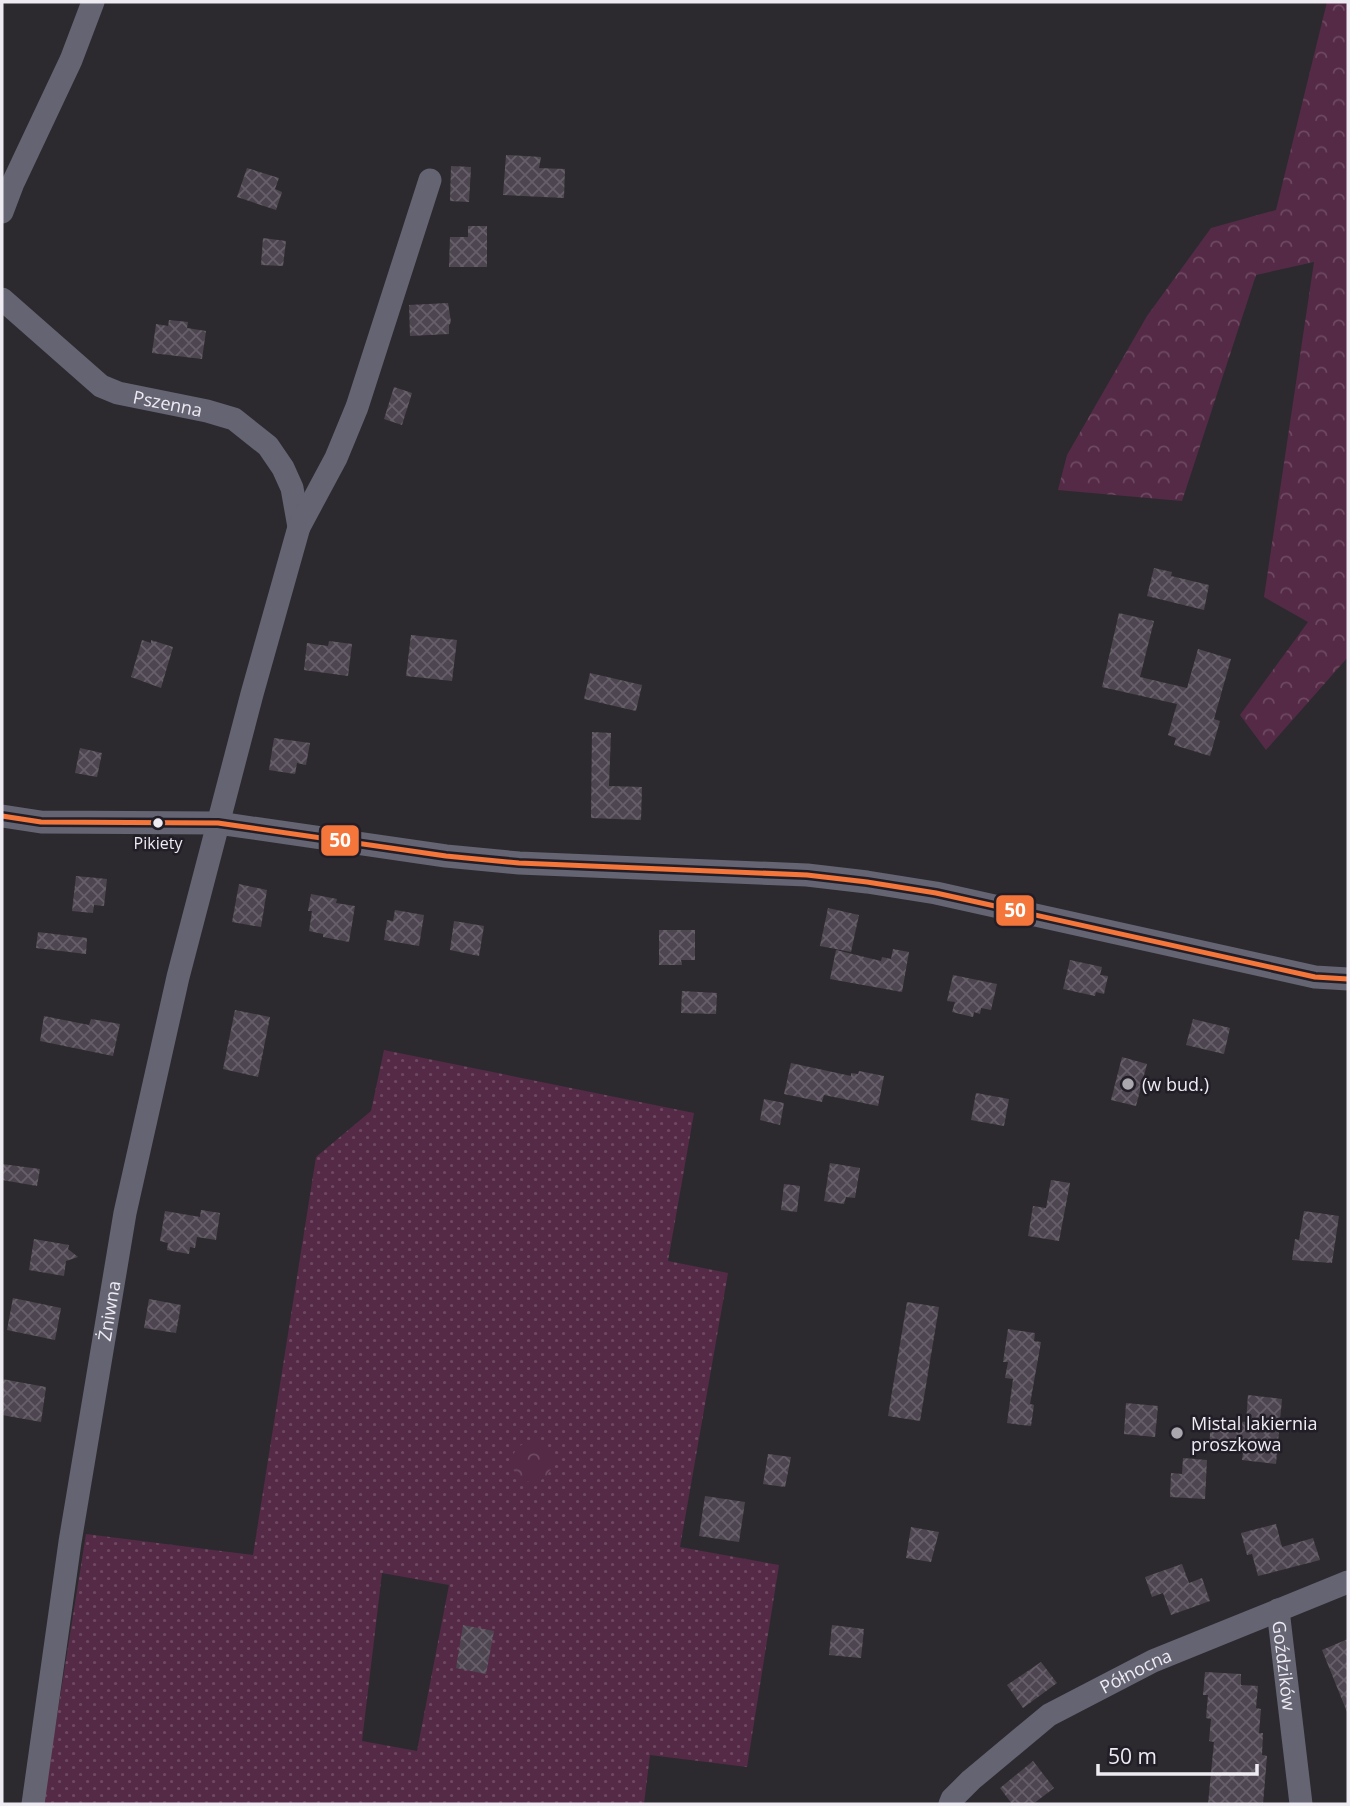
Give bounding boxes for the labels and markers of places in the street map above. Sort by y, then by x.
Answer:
marker: Pikiety [151,816,165,830]
place label: Pikiety [134,832,183,854]
place label: (w bud.) [1142,1072,1209,1096]
marker: (w bud.) [1120,1076,1136,1092]
place label: Mistal lakiernia proszkowa [1191,1411,1318,1456]
marker: Mistal lakiernia proszkowa [1169,1425,1185,1441]

